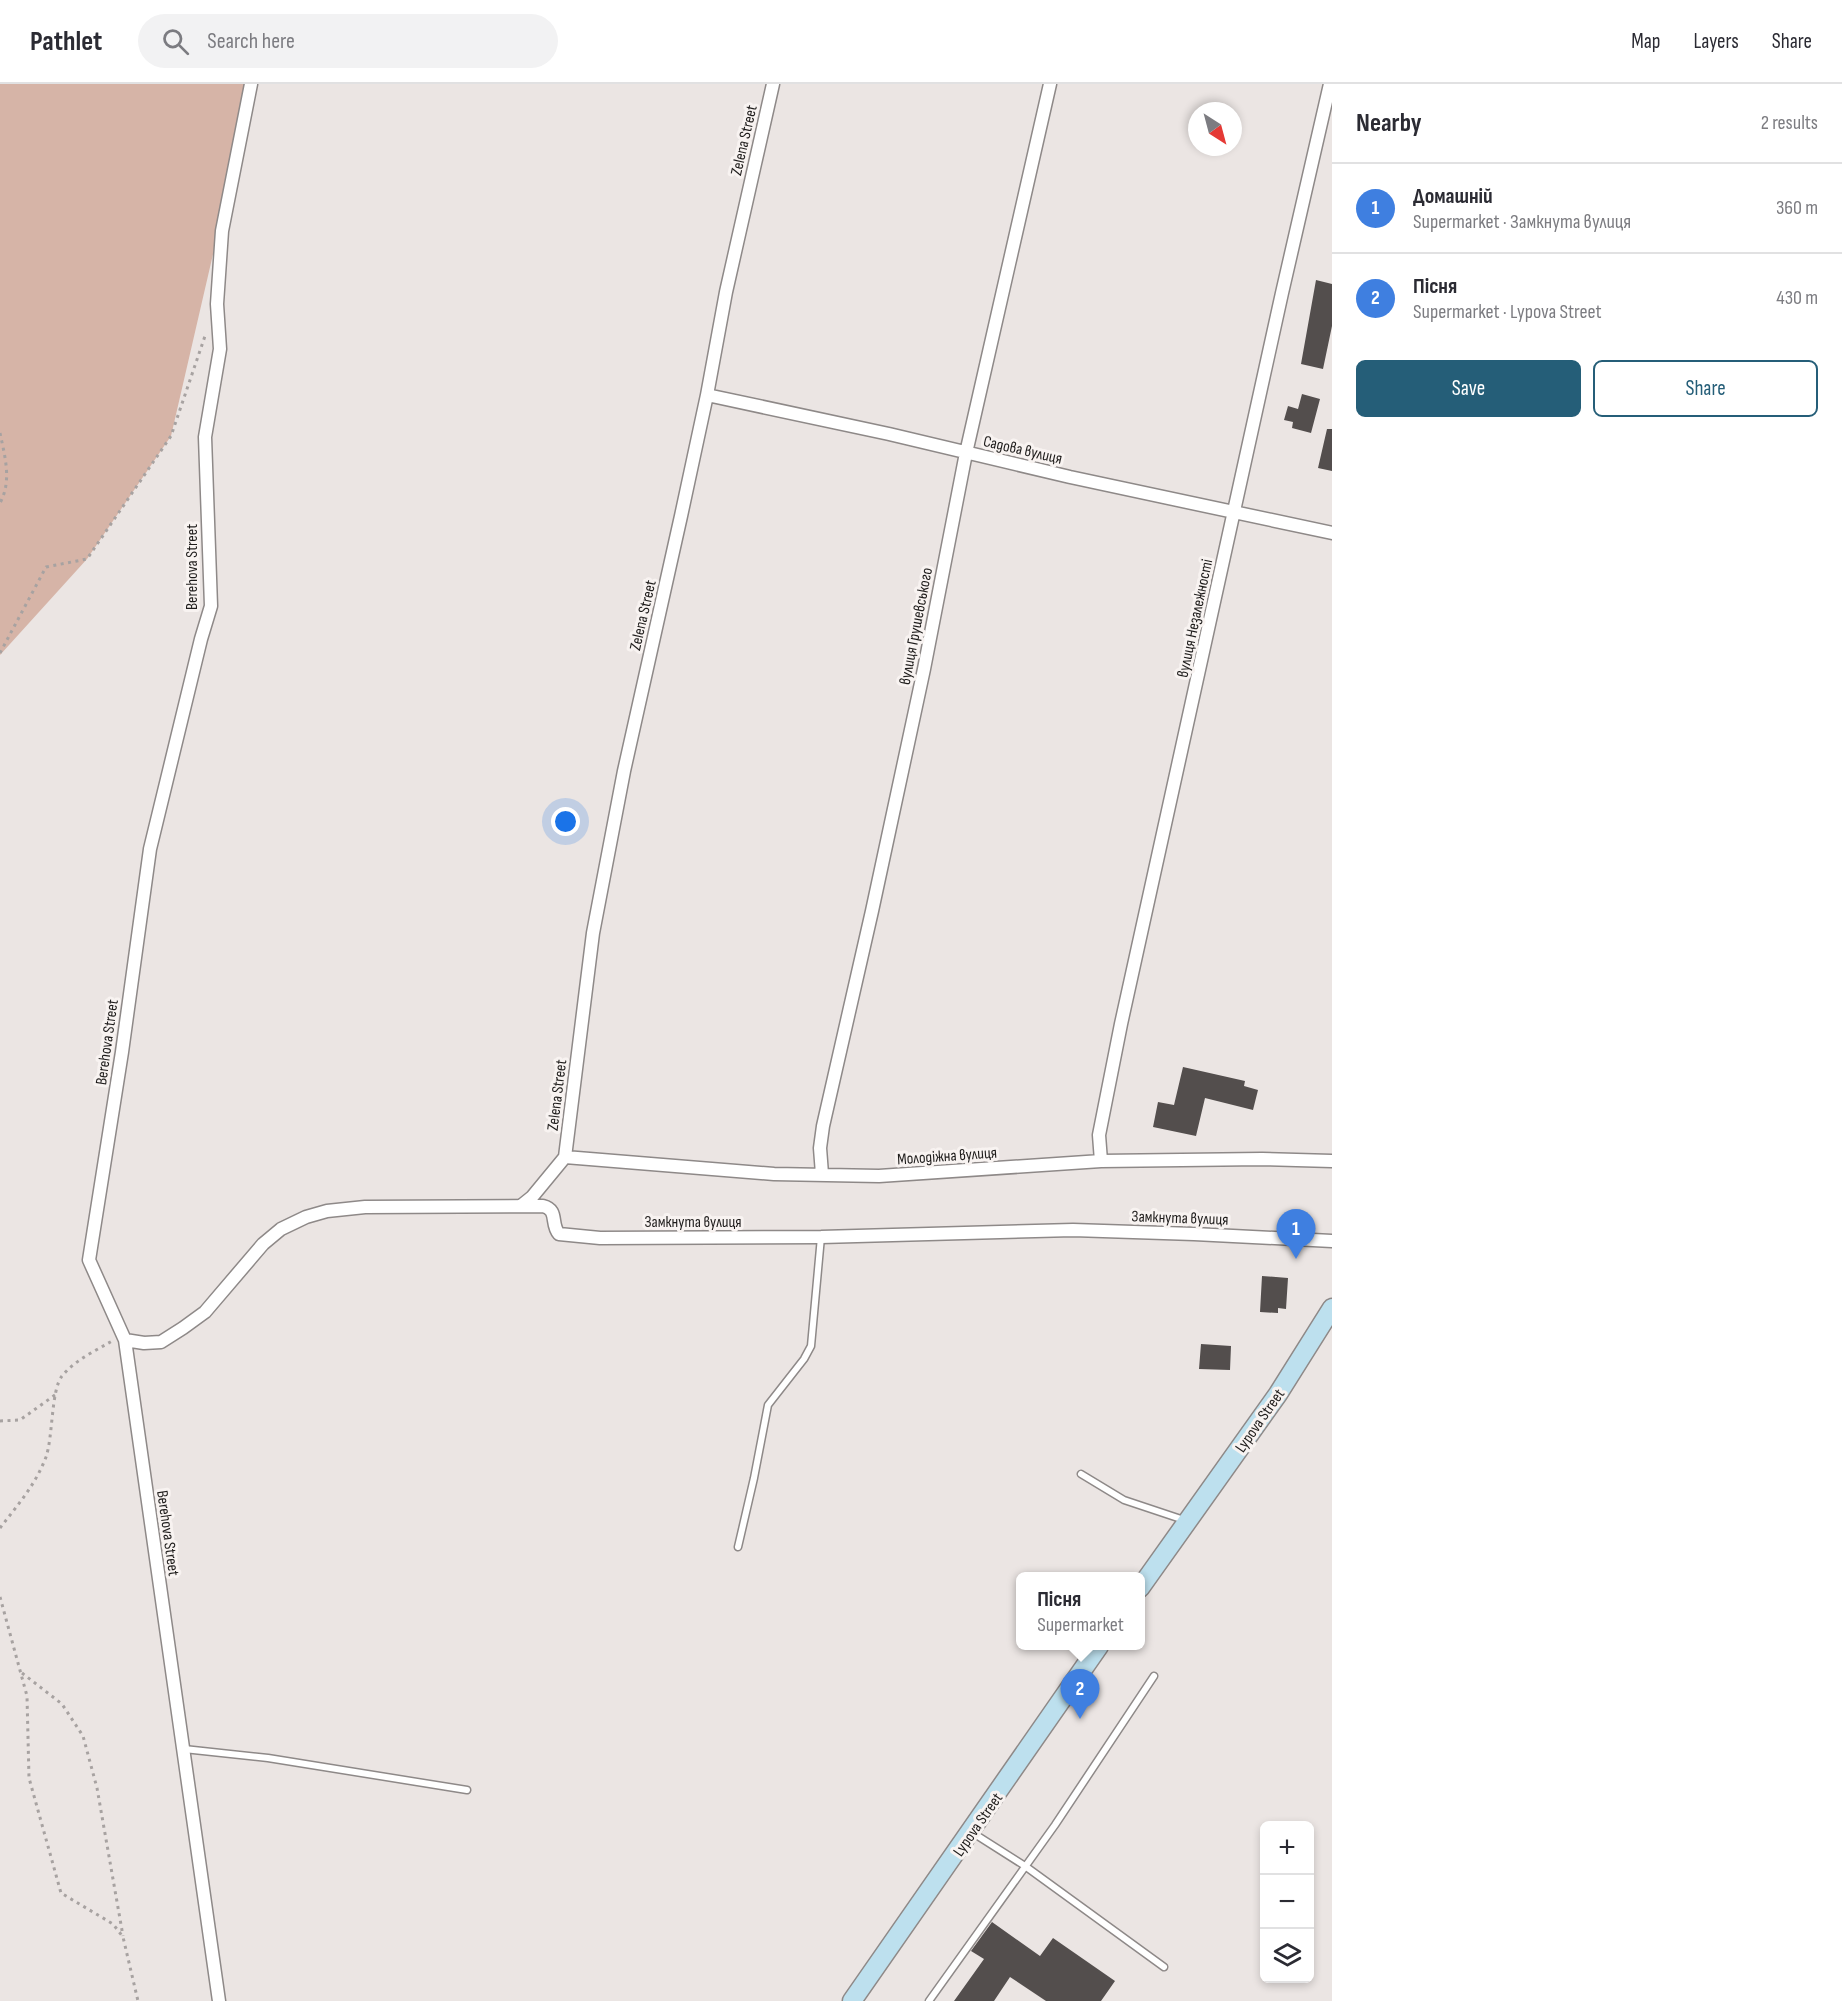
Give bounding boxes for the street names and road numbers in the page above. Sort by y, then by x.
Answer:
street label: Zelena Street [727,103,762,177]
street label: Садова вулиця [981,432,1064,469]
street label: Berehova Street [183,524,202,610]
street label: вулиця Незалежності [1174,557,1217,679]
street label: вулиця Грушевського [896,566,937,686]
street label: Zelena Street [626,578,661,652]
street label: Berehova Street [92,998,123,1086]
street label: Zelena Street [544,1058,571,1132]
street label: Молодіжна вулиця [897,1144,998,1169]
street label: Замкнута вулиця [1131,1207,1229,1230]
street label: Замкнута вулиця [645,1213,741,1232]
street label: Lypova Street [1231,1385,1289,1456]
street label: Berehova Street [152,1489,183,1577]
street label: Lypova Street [949,1789,1007,1860]

